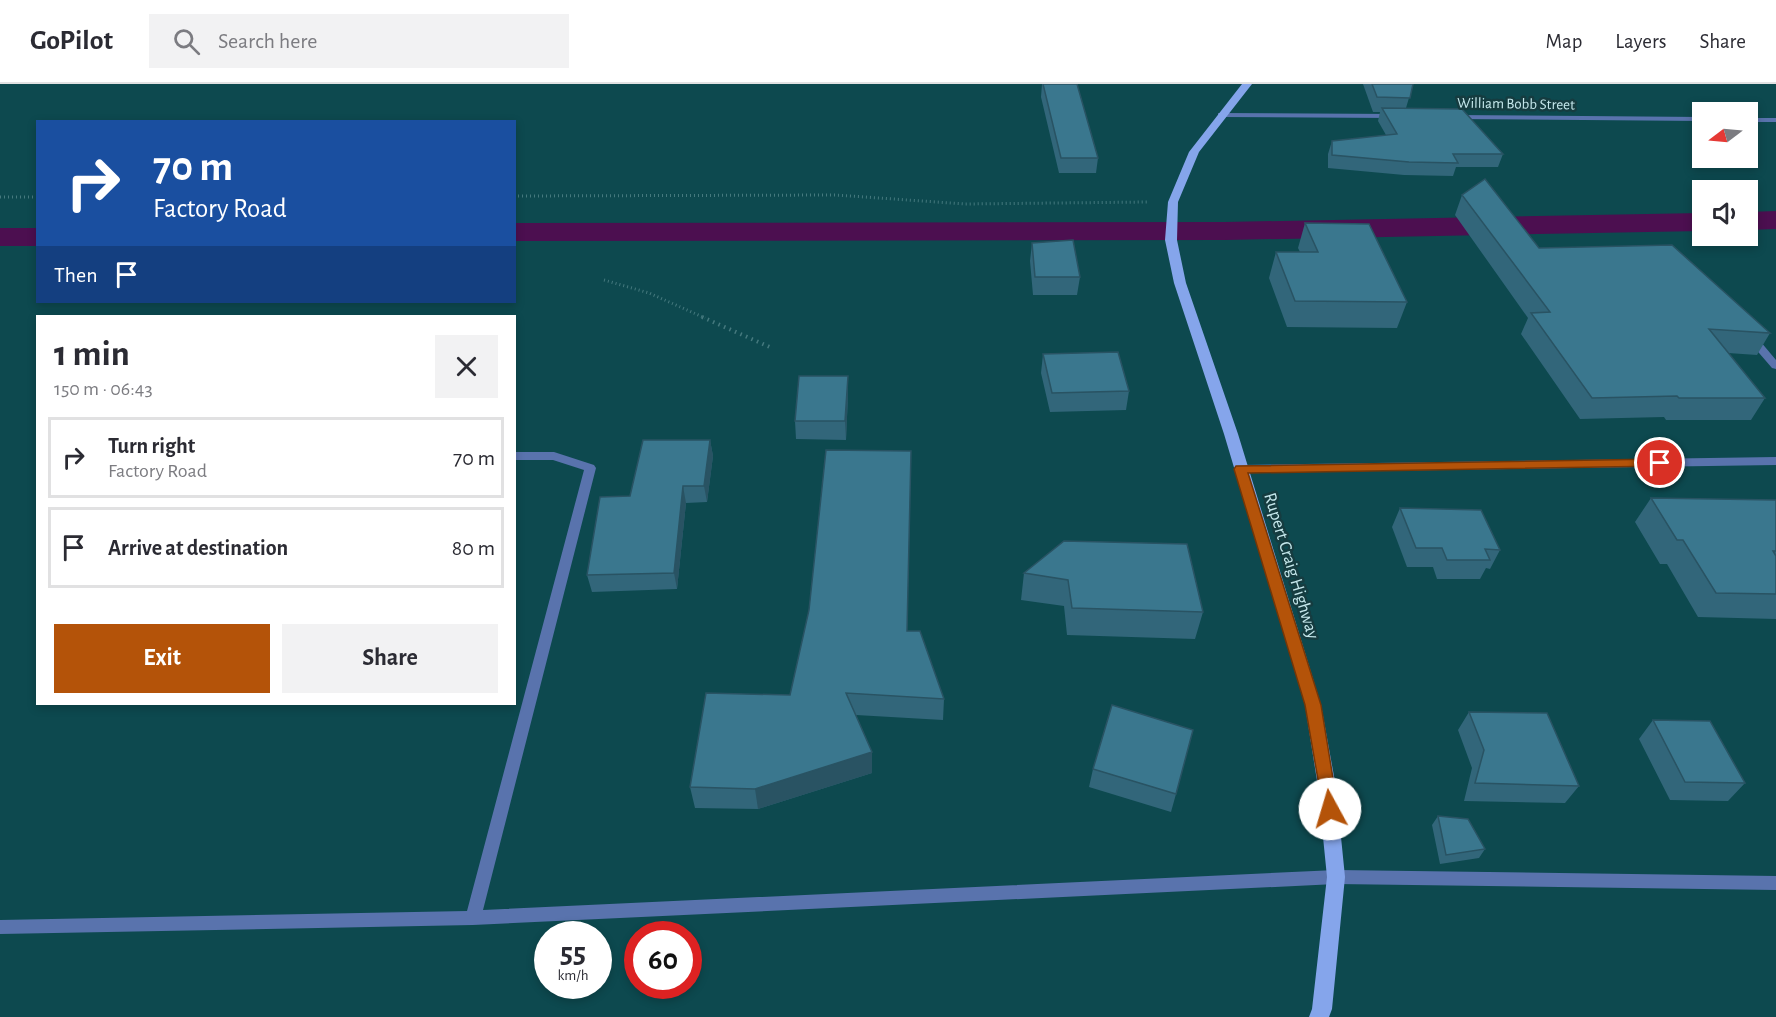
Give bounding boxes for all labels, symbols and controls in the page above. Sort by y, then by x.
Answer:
search box [149,14,569,68]
icon: search [170,25,203,58]
text: GoPilot [30,27,113,55]
text: Search here [218,30,318,52]
text: Map [1546,31,1582,52]
text: Layers [1615,31,1666,52]
text: Share [1699,31,1746,52]
street label: William Bobb Street [1457,95,1575,113]
north arrow [1692,102,1758,168]
map controls [1692,102,1758,246]
icon: right [54,144,132,222]
text: 70 m [153,146,233,188]
button: sound [1692,180,1758,246]
text: Factory Road [153,195,287,222]
icon: arrive [110,258,143,291]
text: Then [54,264,98,286]
button: close [435,335,498,398]
text: 1 min [54,336,130,372]
text: 150 m · 06:43 [54,379,153,399]
text: Turn right [108,435,195,457]
pin [1634,437,1685,488]
icon: right [57,441,90,474]
icon: arrive [1643,446,1676,479]
text: 70 m [453,447,495,469]
text: Factory Road [108,461,207,481]
street label: Rupert Craig Highway [1260,491,1322,642]
icon: arrive [57,531,90,564]
text: Arrive at destination [108,537,288,559]
text: 80 m [452,537,495,559]
button: Exit [54,624,270,693]
button: Share [282,624,498,693]
position arrow [1298,777,1362,841]
speed limit sign: 60 [624,921,702,999]
text: 55 [560,938,586,968]
text: km/h [558,968,588,983]

